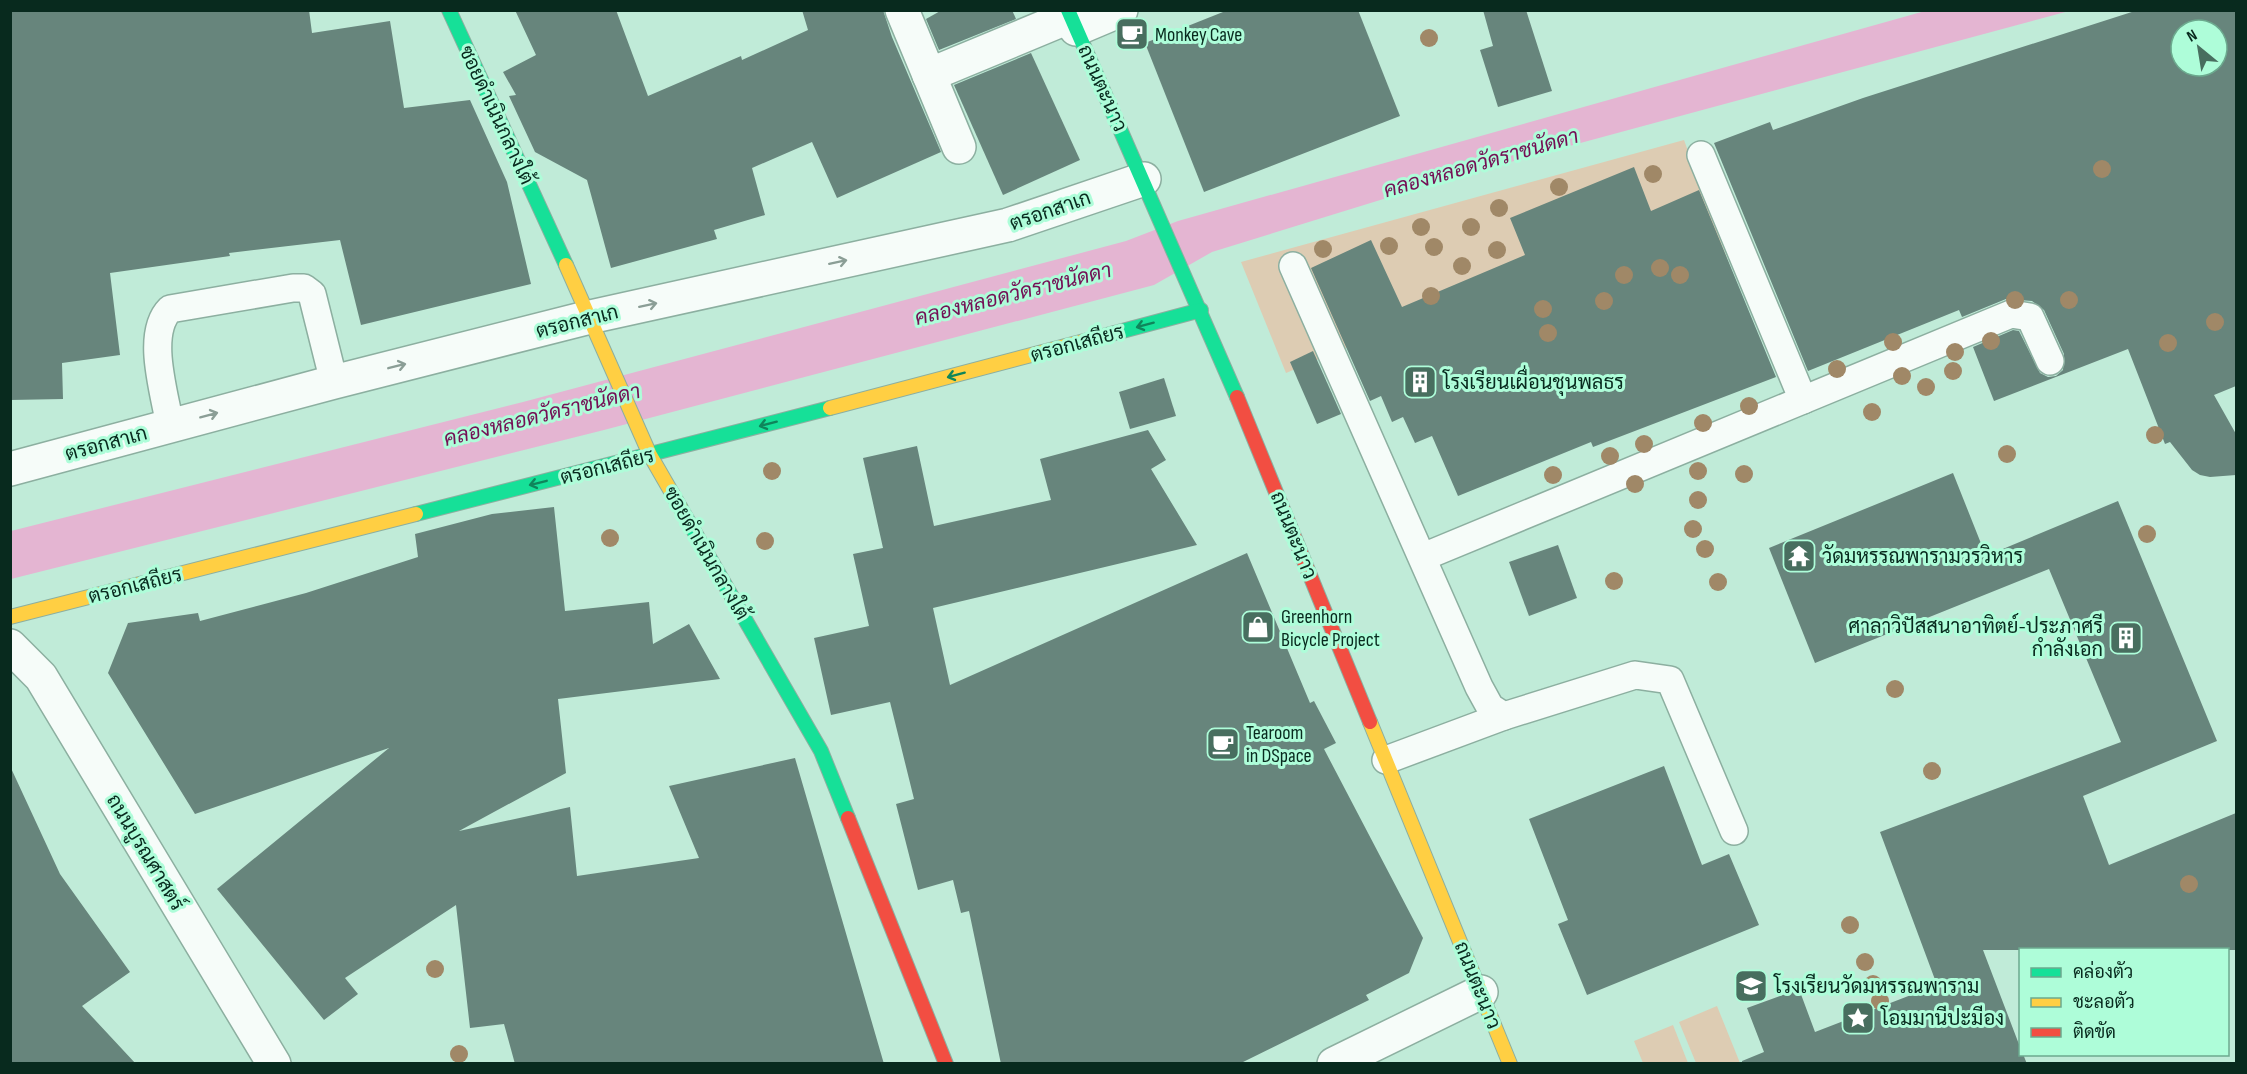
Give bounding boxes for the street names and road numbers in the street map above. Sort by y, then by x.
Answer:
street label: ซอยดำเนินกลางใต้ [453,41,541,189]
street label: ถนนตะนาว [1072,41,1132,136]
street label: ตรอกสาเก [1007,186,1094,236]
street label: ตรอกสาเก [534,300,621,344]
street label: ตรอกเสถียร [1027,318,1127,368]
street label: ตรอกสาเก [63,421,150,466]
street label: ตรอกเสถียร [557,442,657,490]
street label: ซอยดำเนินกลางใต้ [658,481,756,625]
street label: ถนนตะนาว [1265,488,1322,583]
street label: ตรอกเสถียร [85,561,185,609]
street label: ถนนบูรณศาสตร์ [99,788,192,916]
street label: ถนนตะนาว [1449,938,1506,1033]

